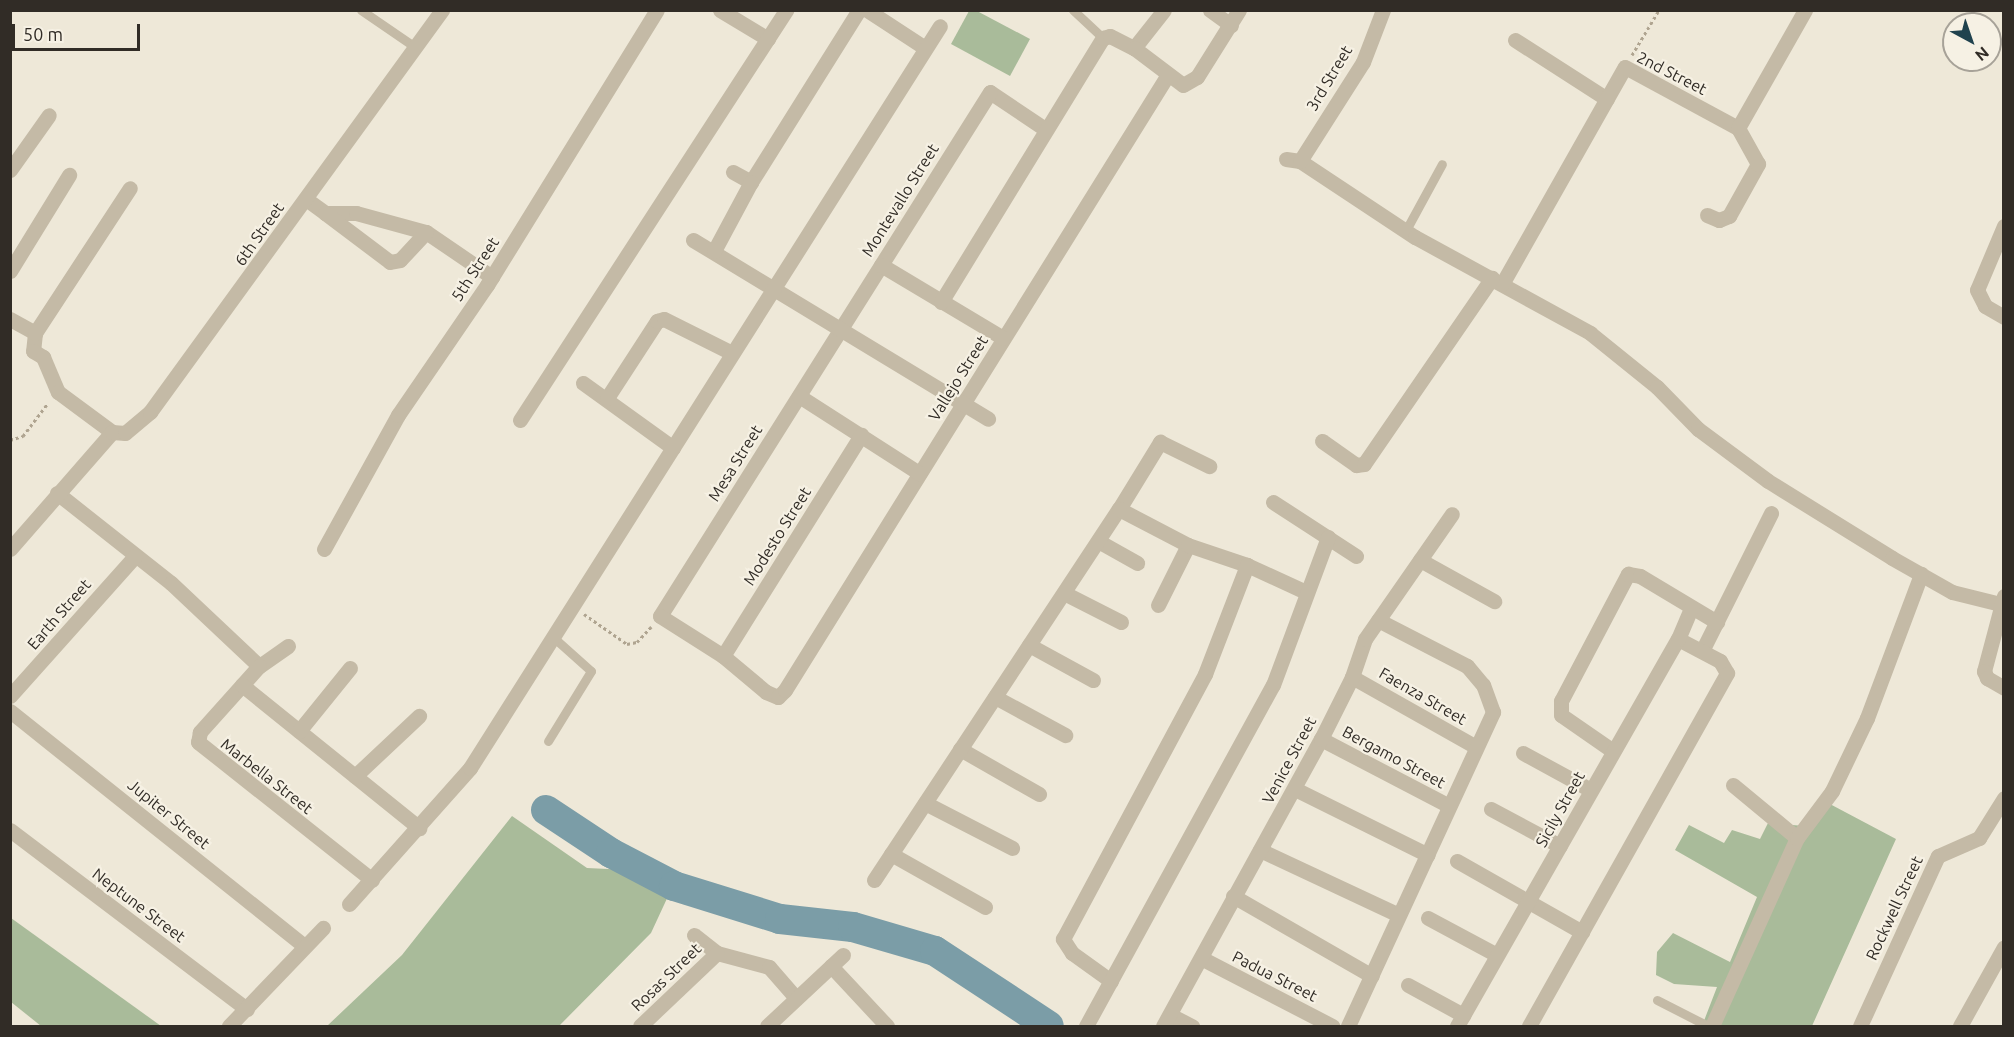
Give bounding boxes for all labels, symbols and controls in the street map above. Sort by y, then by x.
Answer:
scale bar [15,12,142,50]
north arrow [1942,12,2002,72]
text: 50 m [23,24,63,44]
street label: 3rd Street [1302,42,1356,114]
text: N [1972,44,1993,65]
street label: 2nd Street [1634,47,1710,99]
street label: Montevallo Street [858,140,942,260]
street label: 6th Street [230,199,288,269]
street label: 5th Street [447,233,503,305]
street label: Vallejo Street [924,332,992,424]
street label: Mesa Street [704,421,766,505]
street label: Modesto Street [739,483,815,589]
street label: Earth Street [23,575,95,653]
street label: Faenza Street [1376,663,1470,729]
street label: Venice Street [1258,713,1320,807]
street label: Bergamo Street [1339,722,1449,792]
street label: Marbella Street [217,734,317,818]
street label: Sicily Street [1531,768,1589,850]
street label: Jupiter Street [124,775,214,853]
street label: Rockwell Street [1861,853,1927,963]
street label: Neptune Street [89,864,189,946]
street label: Rosas Street [627,939,705,1015]
street label: Padua Street [1229,946,1321,1006]

